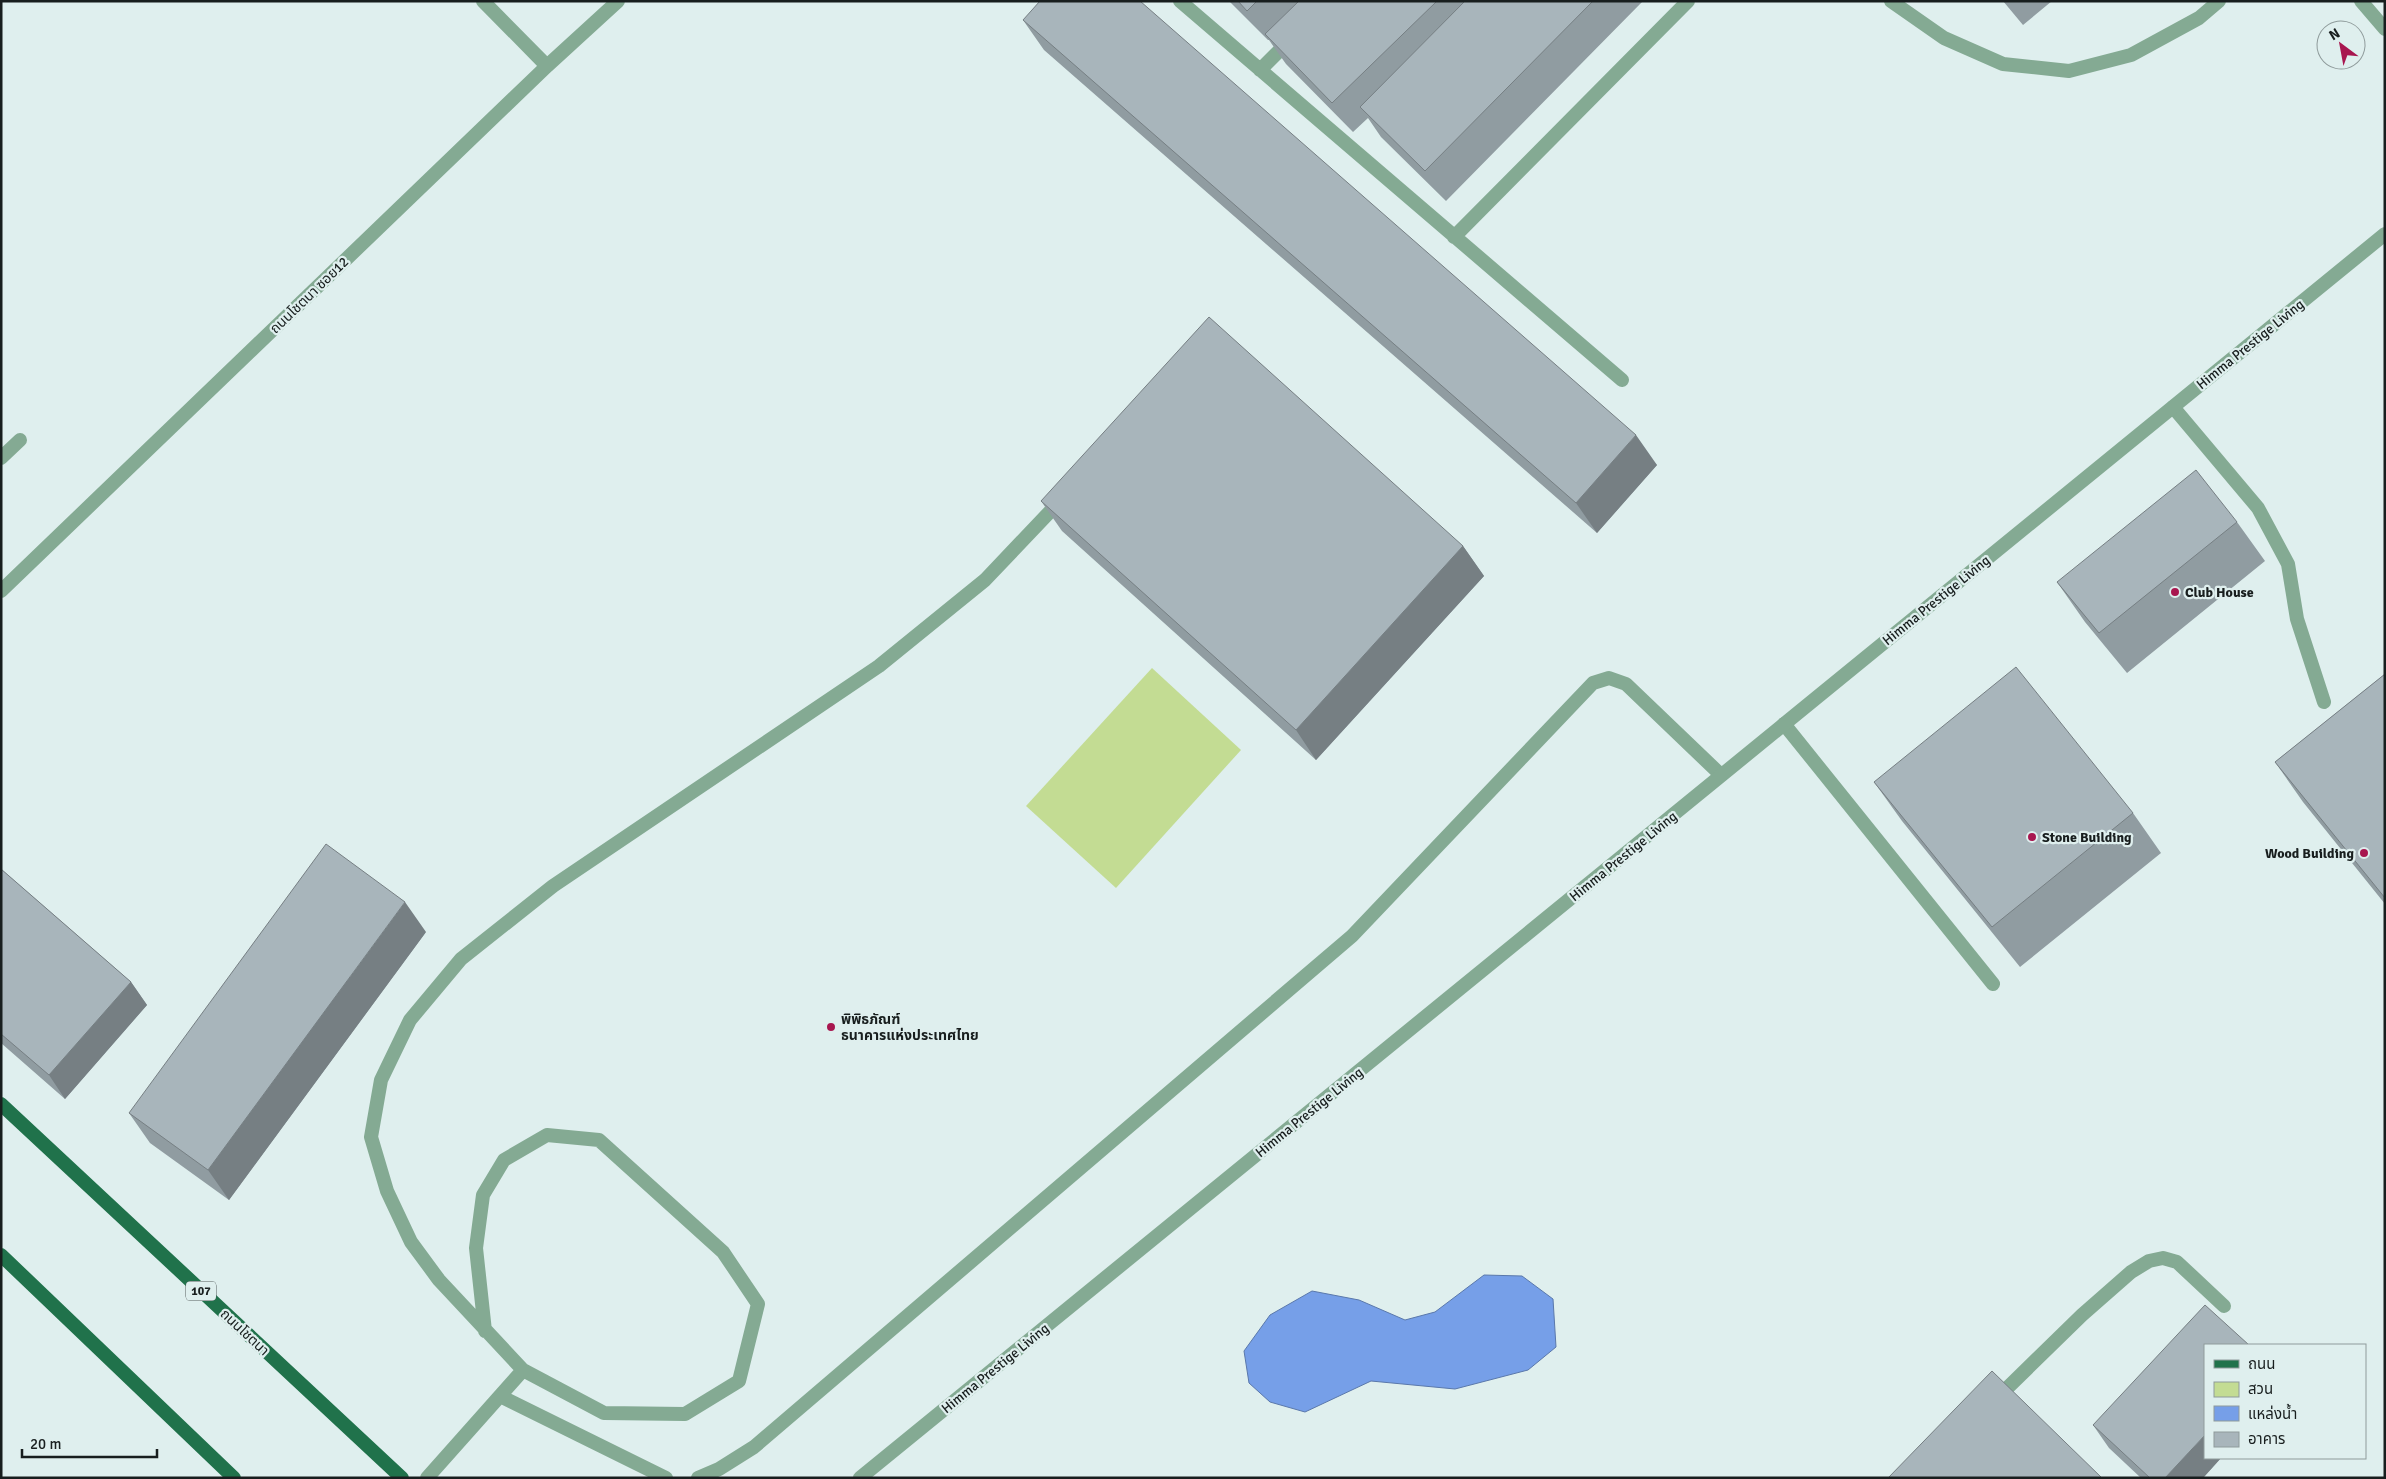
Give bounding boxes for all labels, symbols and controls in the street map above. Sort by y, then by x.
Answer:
north arrow [2316,20,2366,70]
text: N [2326,25,2343,44]
street label: ถนนโชตนา ซอย12 [266,253,352,337]
street label: Himma Prestige Living [2193,296,2308,393]
street label: Himma Prestige Living [1879,552,1994,649]
place label: Club House [2185,584,2254,601]
marker: Club House [2169,586,2181,598]
street label: Himma Prestige Living [1566,808,1681,905]
place label: Stone Building [2042,829,2132,846]
marker: Stone Building [2026,831,2038,843]
place label: Wood Building [2265,845,2354,862]
marker: Wood Building [2358,847,2370,859]
place label: พิพิธภัณฑ์ ธนาคารแห่งประเทศไทย [841,1011,979,1044]
marker: พิพิธภัณฑ์ ธนาคารแห่งประเทศไทย [825,1021,837,1033]
street label: Himma Prestige Living [1252,1064,1367,1161]
road number: 107 [186,1282,216,1300]
street label: ถนนโชตนา [217,1305,273,1359]
street label: Himma Prestige Living [938,1320,1053,1417]
legend [2204,1344,2366,1459]
text: ถนน [2248,1355,2275,1373]
text: สวน [2248,1380,2273,1398]
text: แหล่งน้ำ [2248,1403,2297,1423]
scale bar [22,1426,158,1458]
text: อาคาร [2248,1430,2285,1448]
text: 20 m [30,1435,61,1453]

